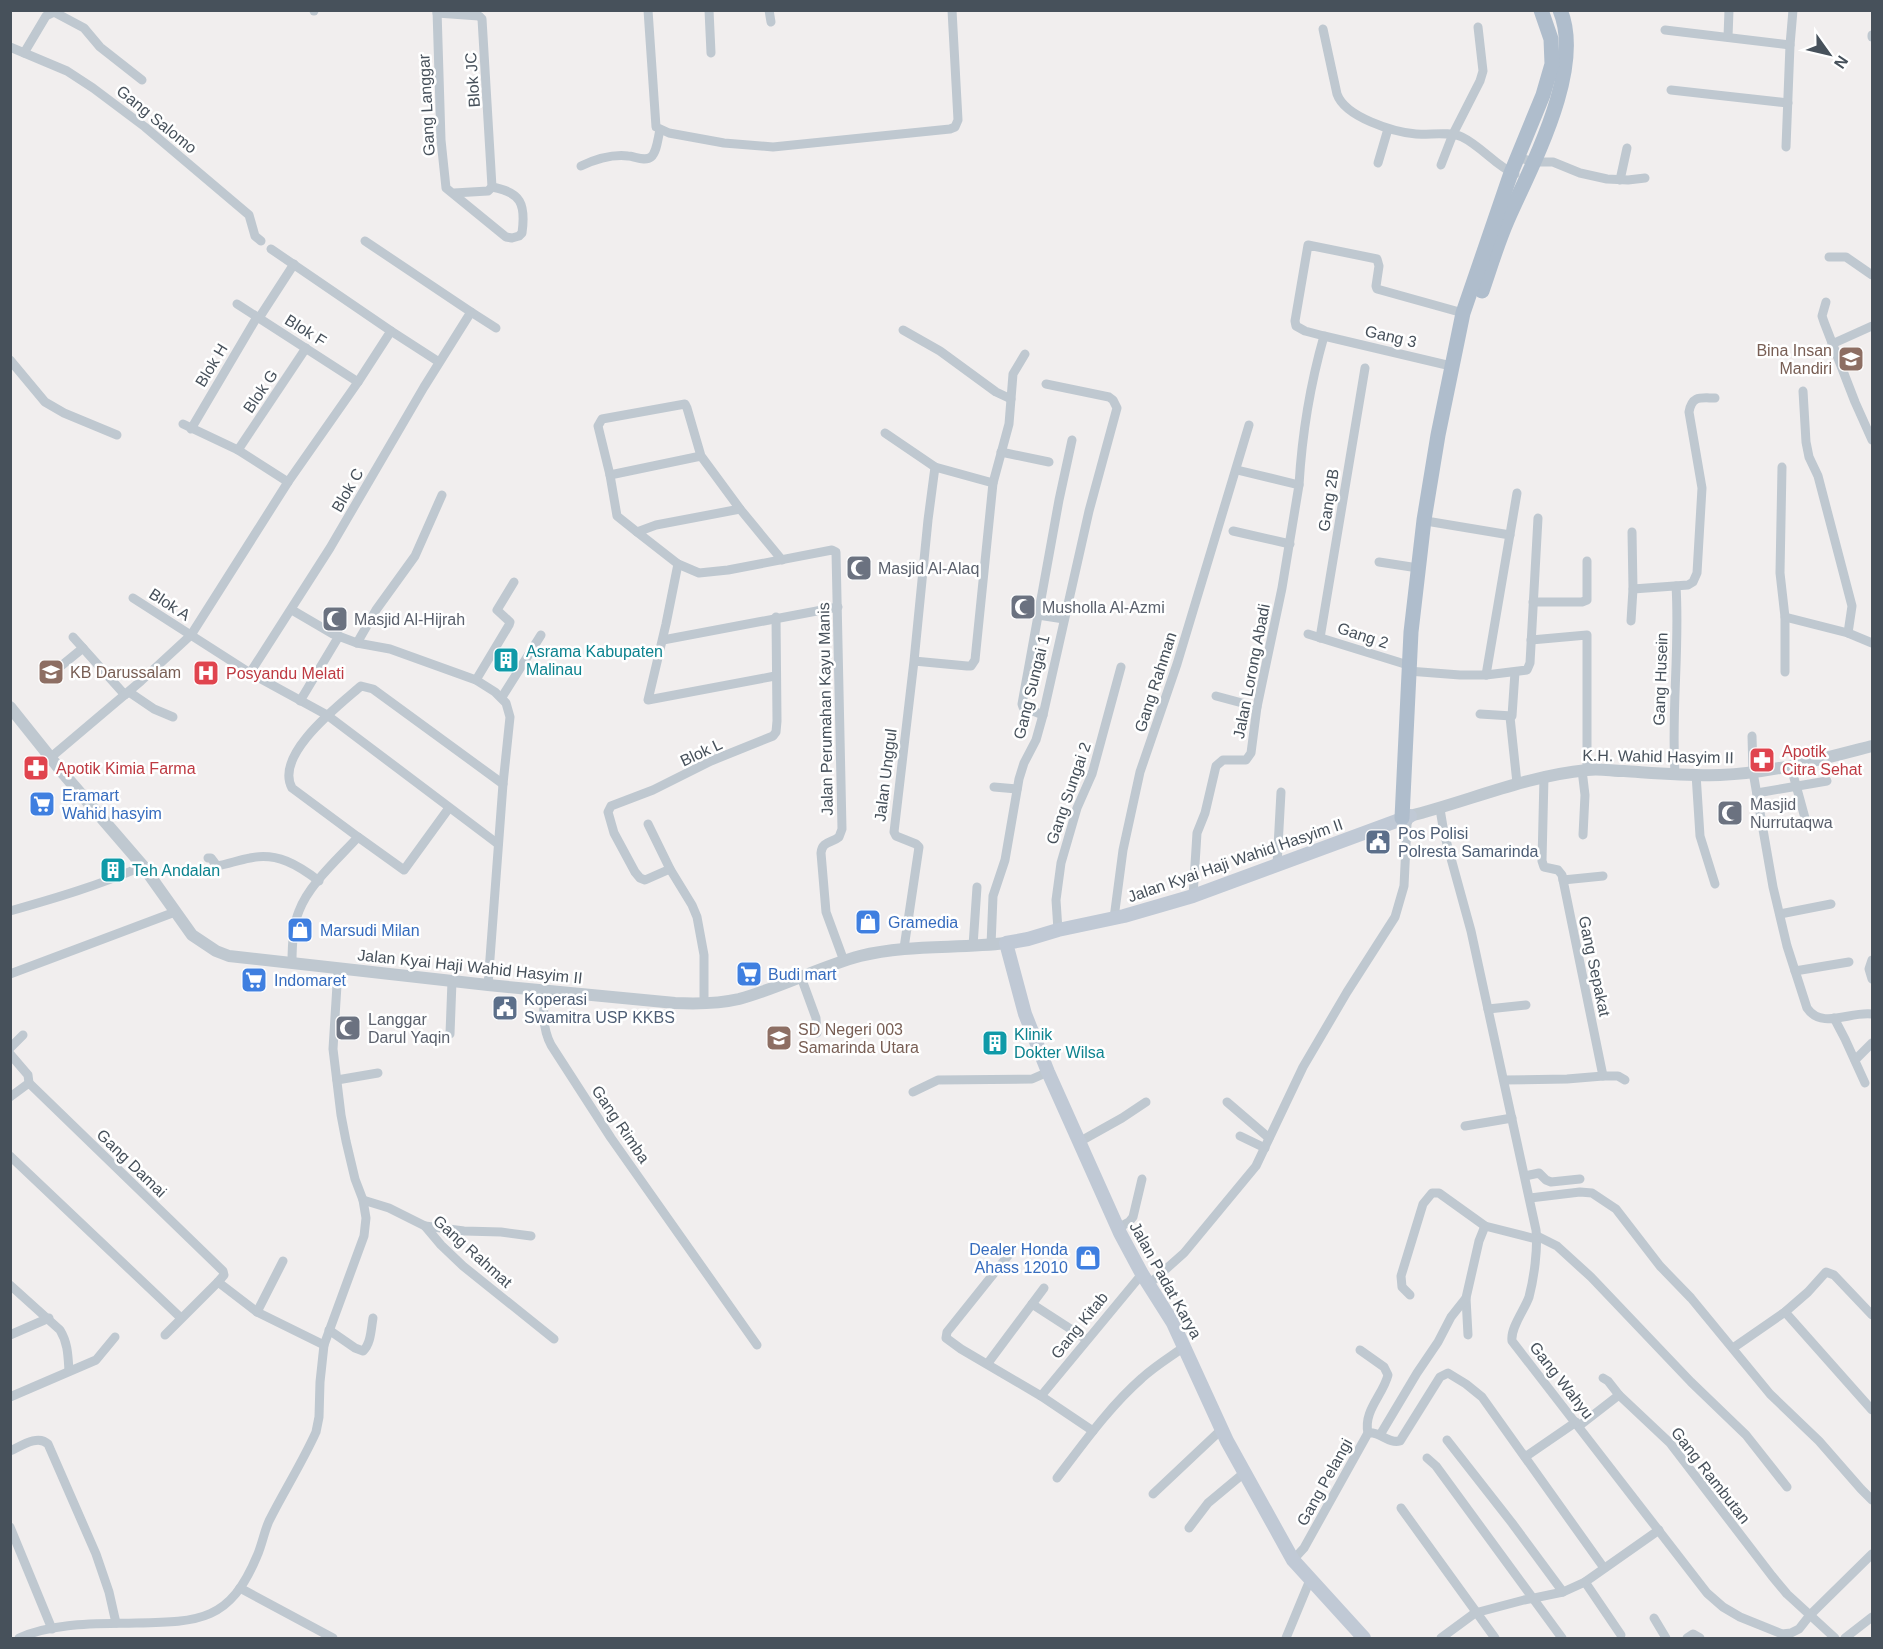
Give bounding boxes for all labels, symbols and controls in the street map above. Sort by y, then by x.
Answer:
north arrow [1799,24,1859,84]
street label: Blok JC [462,52,483,108]
street label: Gang Langgar [415,53,438,157]
text: N [1831,53,1851,72]
street label: Gang Salomo [113,82,200,157]
street label: Blok F [282,311,330,350]
street label: Gang 3 [1363,322,1418,351]
street label: Blok H [192,341,231,390]
place label: Bina Insan Mandiri [1756,342,1832,377]
school or university icon: Bina Insan Mandiri [1836,344,1866,374]
street label: Blok G [240,367,281,416]
street label: Blok C [328,466,367,515]
street label: Gang 2B [1315,468,1342,533]
mosque icon: Masjid Al-Alaq [844,553,874,583]
place label: Masjid Al-Alaq [878,560,979,577]
street label: Blok A [146,585,194,624]
mosque icon: Musholla Al-Azmi [1008,592,1038,622]
place label: Musholla Al-Azmi [1042,599,1165,616]
street label: Jalan Perumahan Kayu Manis [815,602,836,816]
street label: Jalan Lorong Abadi [1230,602,1273,740]
mosque icon: Masjid Al-Hijrah [320,604,350,634]
place label: Masjid Al-Hijrah [354,611,465,628]
street label: Gang 2 [1335,619,1391,652]
street label: Gang Rahman [1131,630,1180,734]
street label: Gang Husein [1650,632,1671,726]
street label: Gang Sungai 1 [1010,633,1053,741]
place label: Asrama Kabupaten Malinau [526,643,663,678]
building icon: Asrama Kabupaten Malinau [491,645,521,675]
school or university icon: KB Darussalam [36,657,66,687]
hospital icon: Posyandu Melati [191,658,221,688]
place label: KB Darussalam [70,664,181,681]
place label: Posyandu Melati [226,665,344,682]
street label: Jalan Unggul [871,728,900,822]
street label: Blok L [677,735,725,770]
street label: Gang Sungai 2 [1043,740,1094,846]
place label: Apotik Citra Sehat [1782,743,1863,778]
pharmacy icon: Apotik Citra Sehat [1747,745,1777,775]
street label: K.H. Wahid Hasyim II [1582,747,1734,766]
pharmacy icon: Apotik Kimia Farma [21,753,51,783]
place label: Apotik Kimia Farma [56,760,196,777]
place label: Eramart Wahid hasyim [62,787,162,822]
supermarket icon: Eramart Wahid hasyim [27,789,57,819]
place label: Masjid Nurrutaqwa [1750,796,1833,831]
mosque icon: Masjid Nurrutaqwa [1715,798,1745,828]
street label: Jalan Kyai Haji Wahid Hasyim II [1125,816,1345,905]
place label: Pos Polisi Polresta Samarinda [1398,825,1539,860]
public building icon: Pos Polisi Polresta Samarinda [1363,827,1393,857]
building icon: Teh Andalan [98,855,128,885]
place label: Teh Andalan [132,862,220,879]
shop icon: Gramedia [853,907,883,937]
place label: Gramedia [888,914,958,931]
street label: Gang Sepakat [1576,914,1614,1018]
shop icon: Marsudi Milan [285,915,315,945]
place label: Marsudi Milan [320,922,420,939]
street label: Jalan Kyai Haji Wahid Hasyim II [357,946,583,987]
supermarket icon: Budi mart [734,959,764,989]
supermarket icon: Indomaret [239,965,269,995]
place label: Budi mart [768,966,837,983]
place label: Indomaret [274,972,347,989]
place label: Koperasi Swamitra USP KKBS [524,991,675,1026]
public building icon: Koperasi Swamitra USP KKBS [490,993,520,1023]
place label: Langgar Darul Yaqin [368,1011,450,1046]
mosque icon: Langgar Darul Yaqin [333,1013,363,1043]
place label: SD Negeri 003 Samarinda Utara [798,1021,919,1056]
school or university icon: SD Negeri 003 Samarinda Utara [764,1023,794,1053]
place label: Klinik Dokter Wilsa [1014,1026,1105,1061]
building icon: Klinik Dokter Wilsa [980,1028,1010,1058]
street label: Gang Rimba [588,1082,653,1166]
street label: Gang Damai [93,1126,170,1201]
street label: Gang Rahmat [430,1212,516,1291]
street label: Jalan Padat Karya [1126,1219,1205,1342]
place label: Dealer Honda Ahass 12010 [969,1241,1068,1276]
shop icon: Dealer Honda Ahass 12010 [1073,1243,1103,1273]
street label: Gang Kitab [1048,1289,1111,1362]
street label: Gang Wahyu [1526,1339,1597,1422]
street label: Gang Rambutan [1668,1424,1753,1527]
street label: Gang Pelangi [1293,1436,1355,1529]

